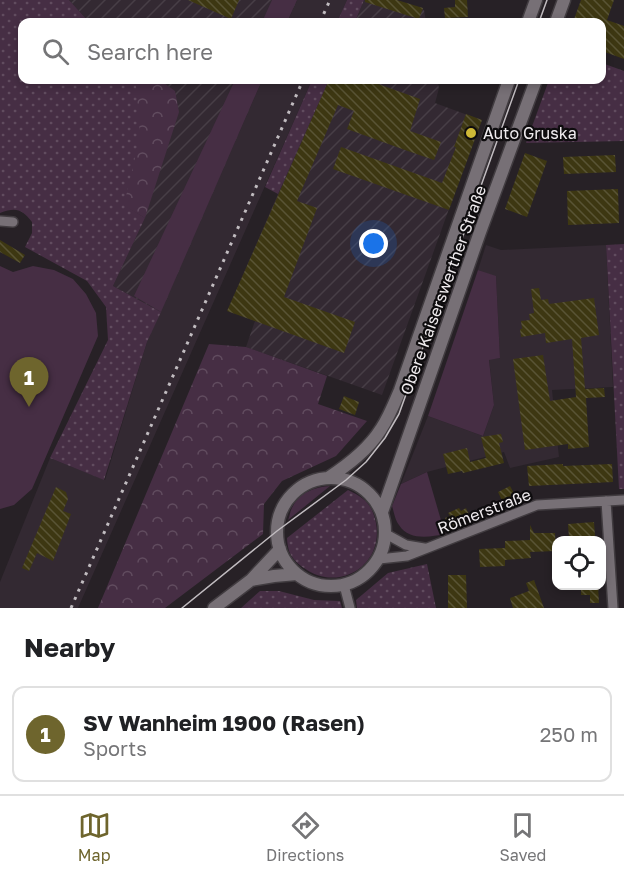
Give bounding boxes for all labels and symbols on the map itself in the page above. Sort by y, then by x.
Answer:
place label: Auto Gruska [483,123,577,143]
marker: Auto Gruska [464,126,478,140]
street label: Obere Kaiserswerther Straße [396,183,490,397]
your location [359,229,388,258]
pin: 1 [9,358,48,407]
street label: Römerstraße [434,484,534,538]

